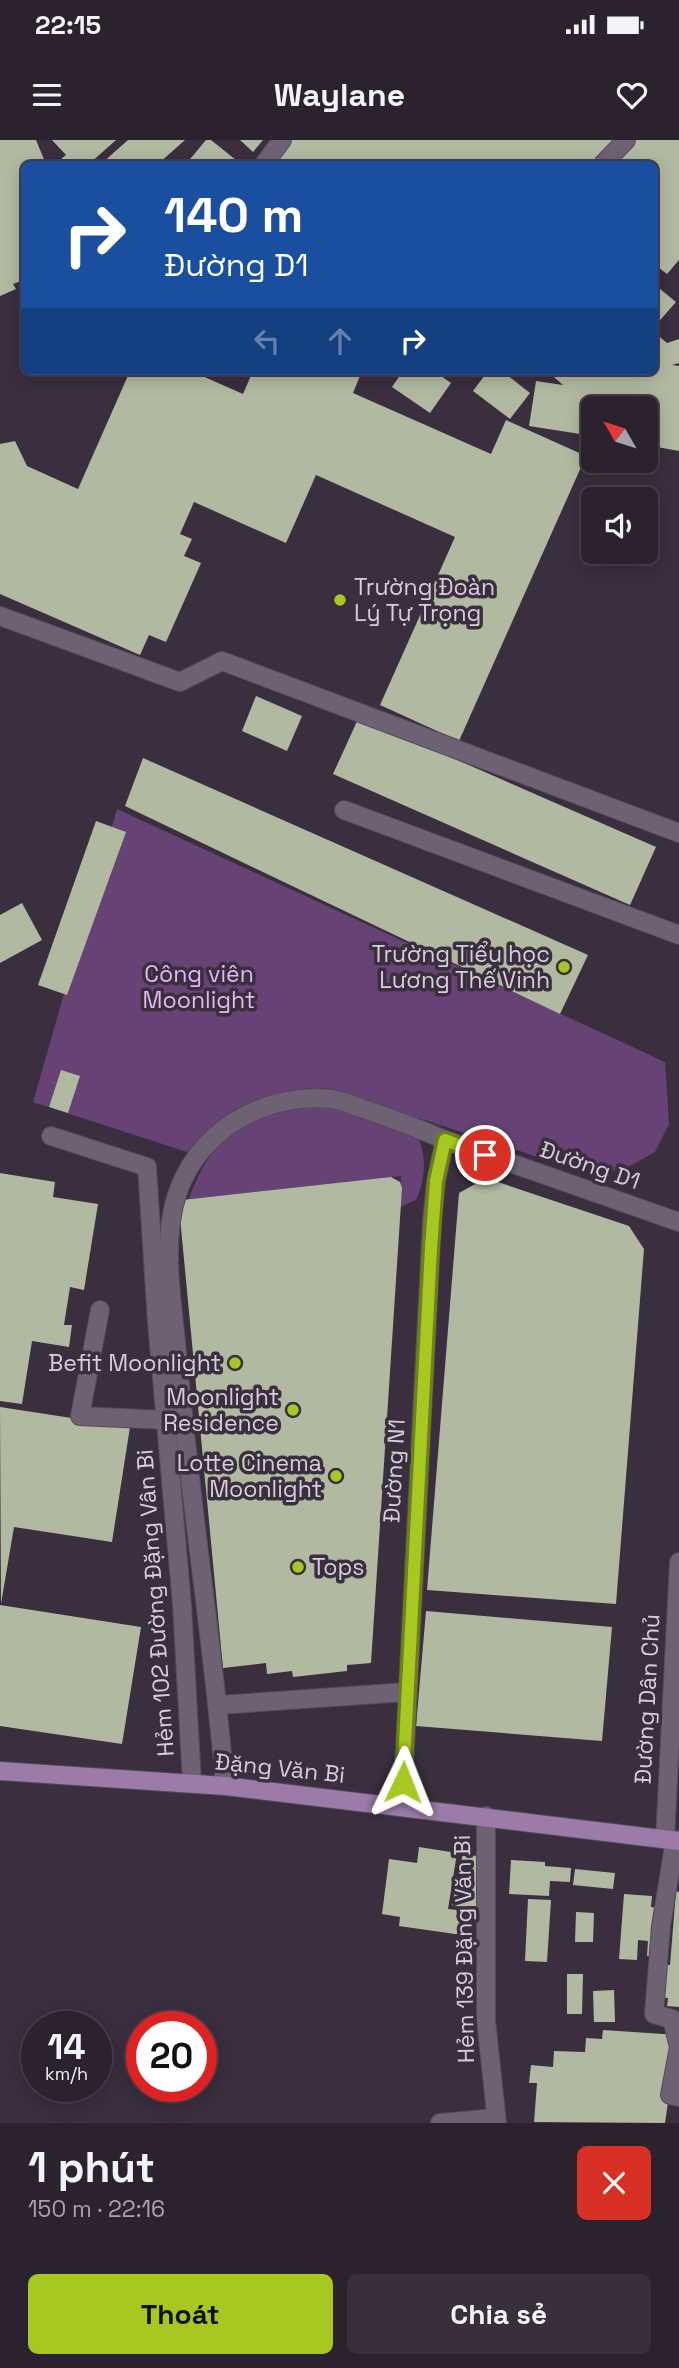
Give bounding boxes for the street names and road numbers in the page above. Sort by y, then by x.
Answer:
street label: Đường D1 [536,1134,644,1196]
street label: Đường N1 [376,1418,412,1524]
street label: Hẻm 102 Đường Đặng Vân Bi [129,1448,181,1758]
street label: Đường Dân Chủ [628,1613,666,1785]
street label: Đặng Văn Bi [214,1746,346,1790]
street label: Hẻm 139 Đặng Văn Bi [447,1835,481,2063]

